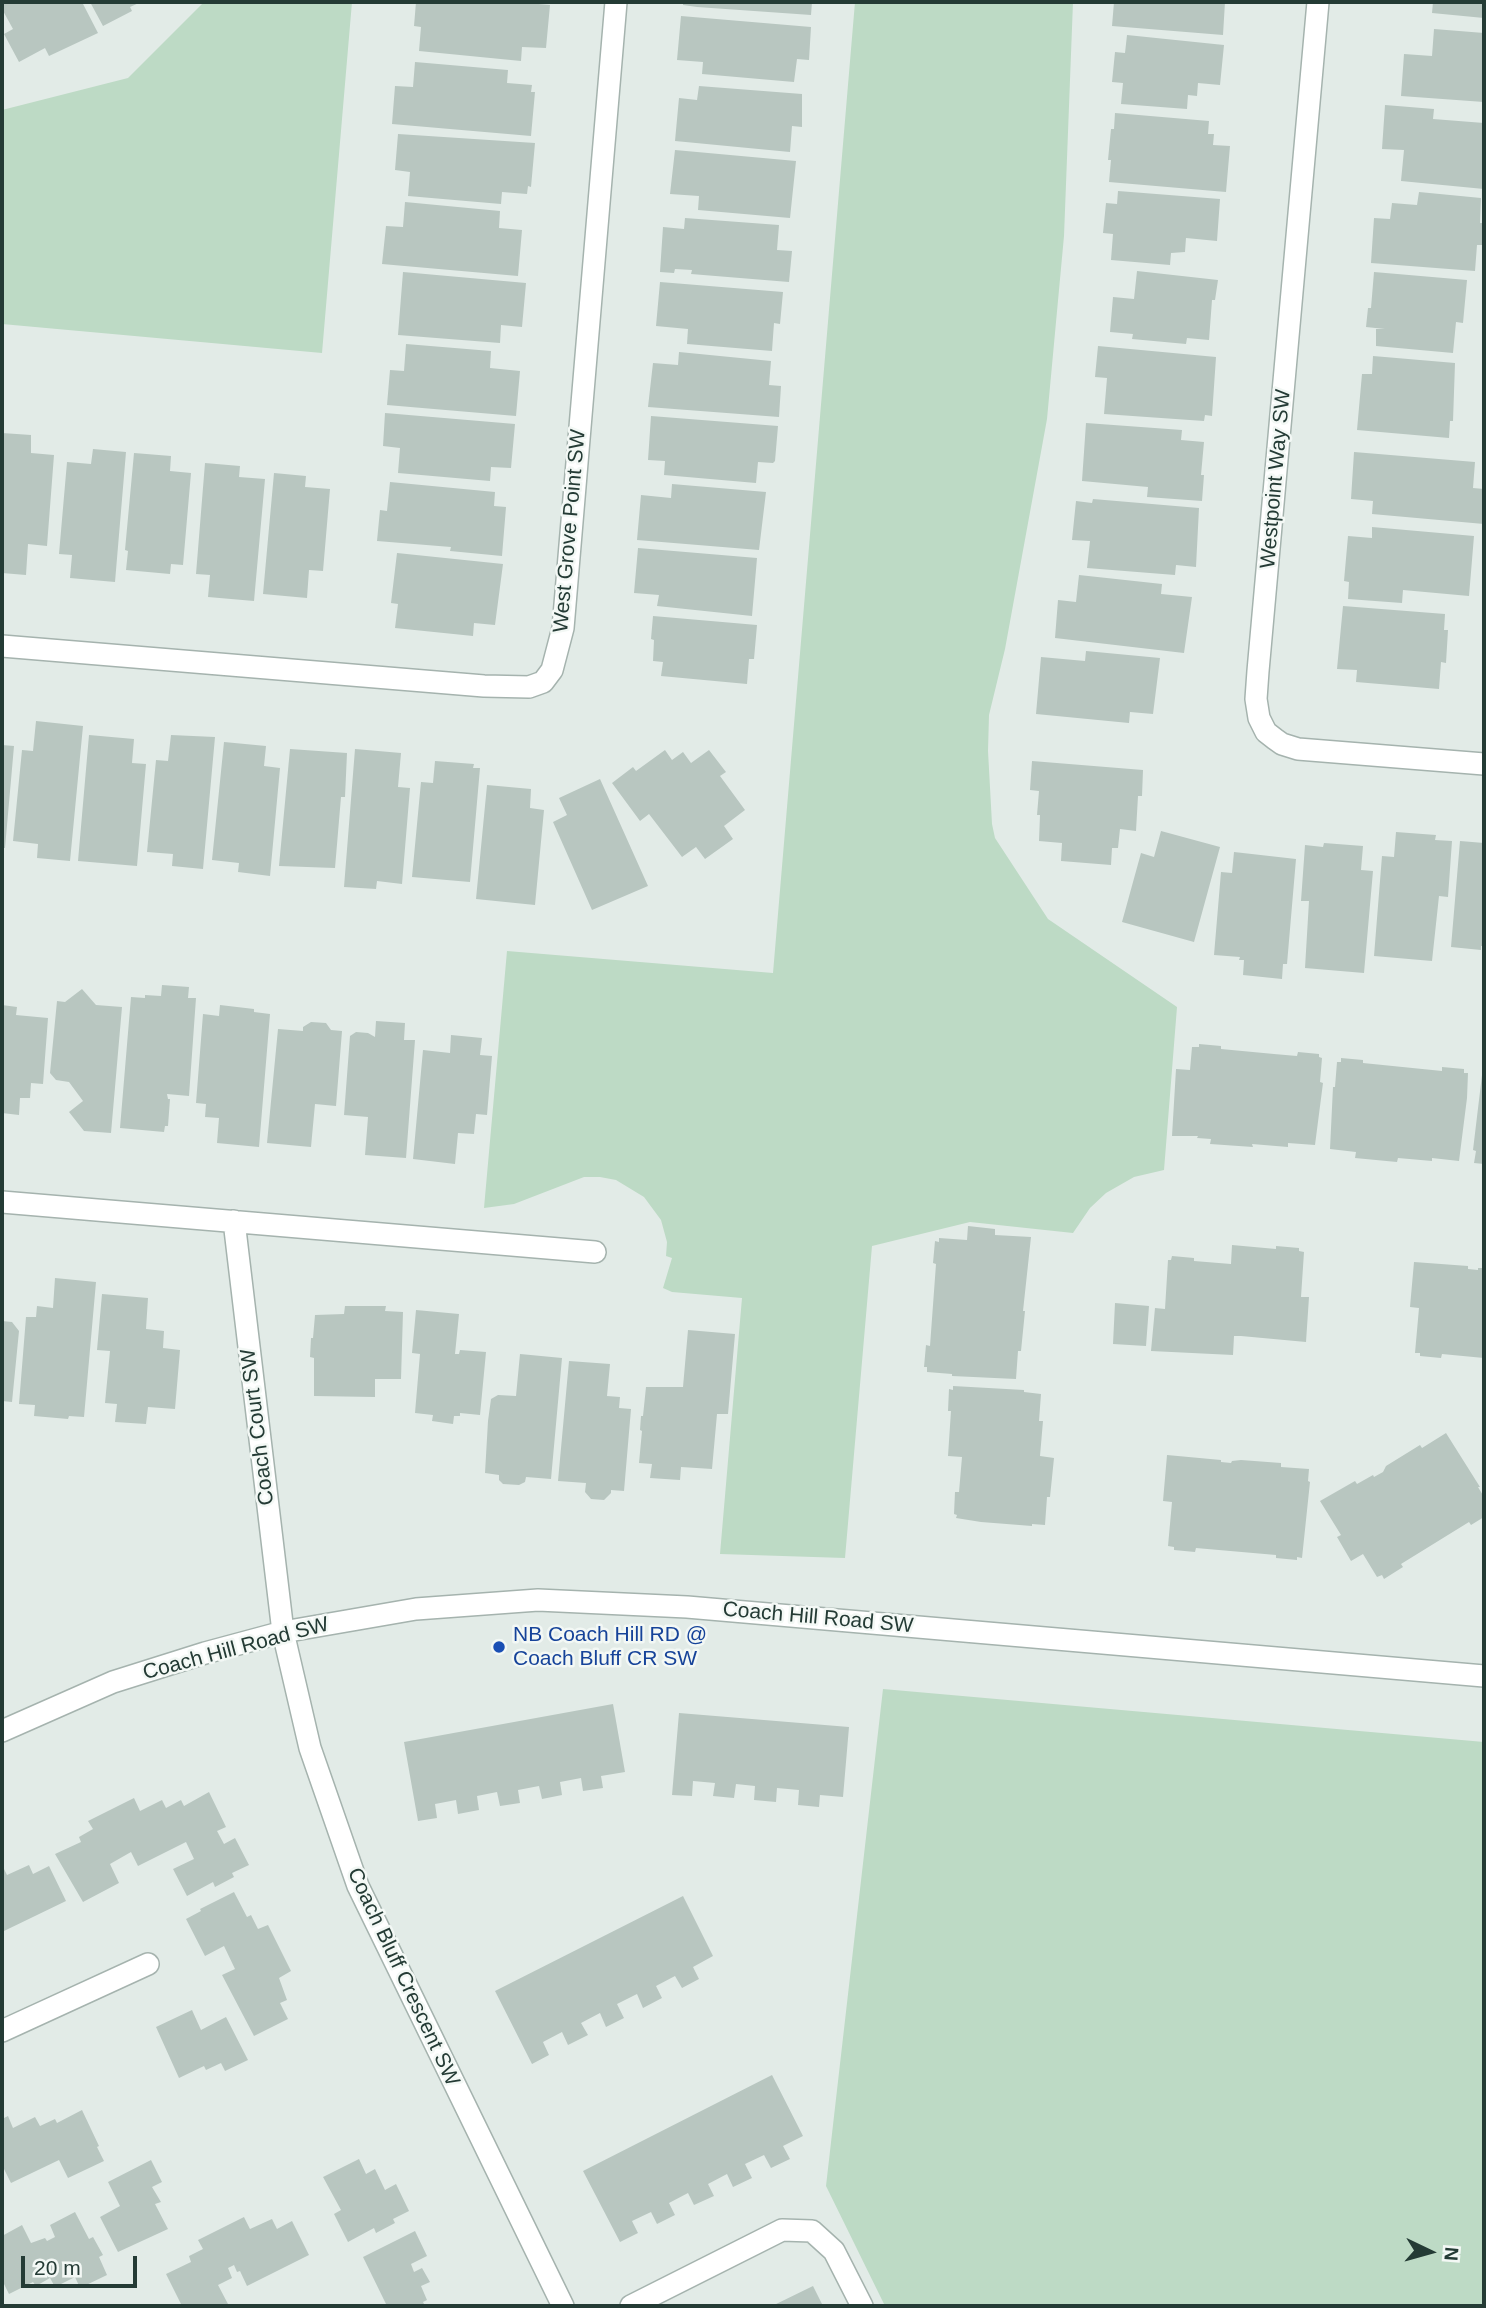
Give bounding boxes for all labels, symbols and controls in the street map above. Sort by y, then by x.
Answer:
street label: Westpoint Way SW [1256,388,1296,570]
street label: West Grove Point SW [549,428,591,634]
street label: Coach Court SW [236,1347,280,1507]
street label: Coach Hill Road SW [722,1597,914,1639]
street label: Coach Hill Road SW [140,1612,332,1686]
place label: NB Coach Hill RD @ Coach Bluff CR SW [513,1622,707,1672]
marker: NB Coach Hill RD @ Coach Bluff CR SW [491,1639,507,1655]
street label: Coach Bluff Crescent SW [341,1864,465,2090]
north arrow [1395,2217,1465,2287]
scale bar [24,2242,140,2286]
text: N [1440,2246,1462,2262]
text: 20 m [34,2256,81,2279]

